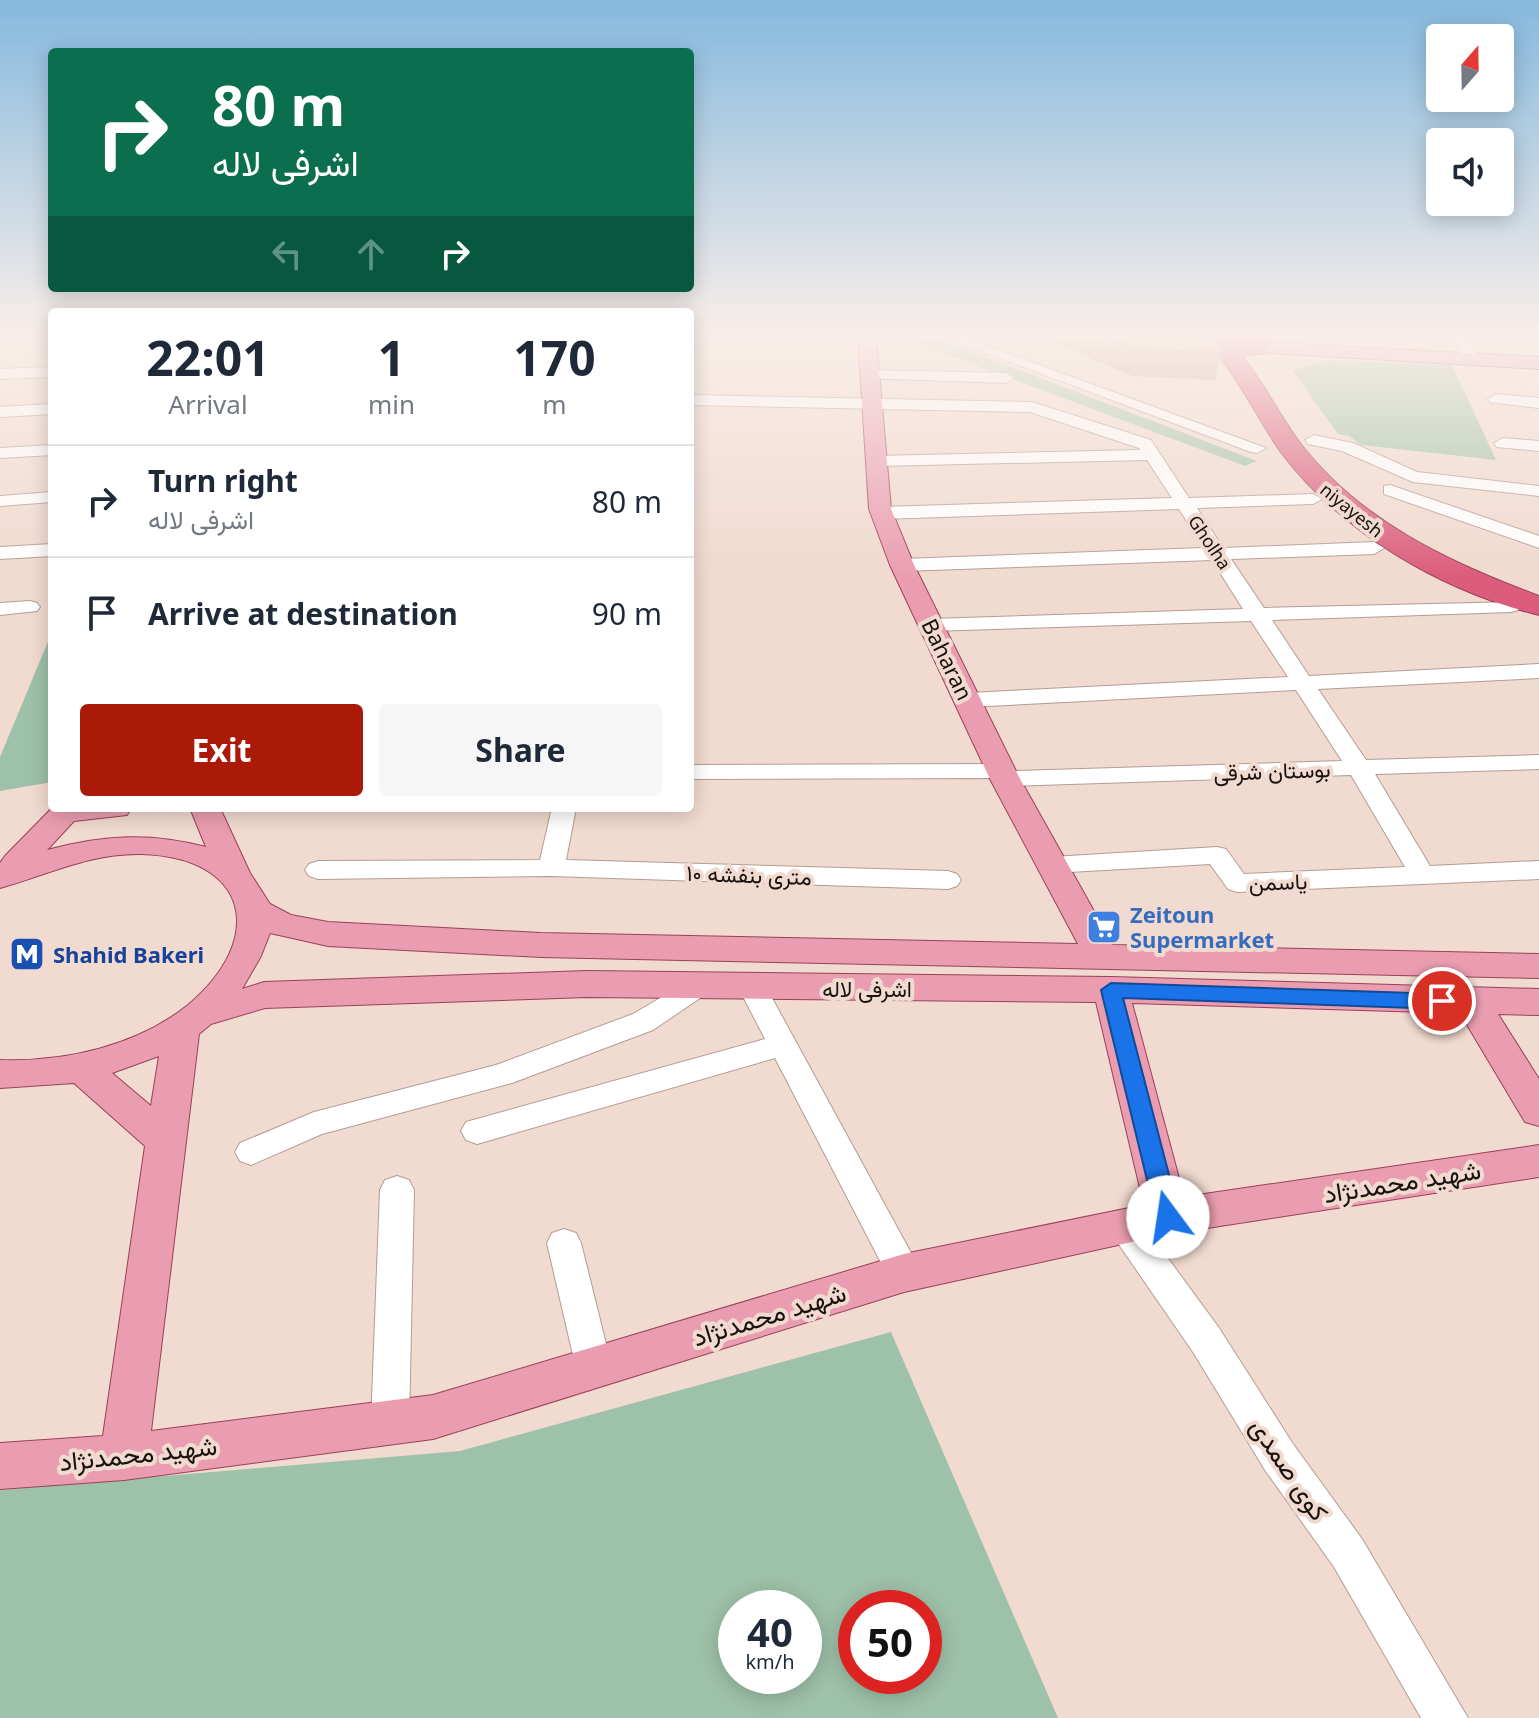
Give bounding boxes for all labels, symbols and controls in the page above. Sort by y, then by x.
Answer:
north arrow [1426,24,1514,112]
map controls [1426,24,1514,216]
text: 80 m [212,66,345,142]
icon: right [80,80,184,184]
button: sound [1426,128,1514,216]
text: اشرفی لاله [212,138,359,187]
icon: left [265,232,309,276]
icon: ahead [349,232,393,276]
icon: right [433,232,477,276]
text: 22:01 [146,325,270,390]
text: 1 [378,325,405,390]
text: 170 [513,325,596,390]
text: Arrival [168,386,248,422]
text: min [368,386,415,422]
text: m [542,386,567,422]
text: Turn right [148,460,298,501]
street label: niyayesh [1316,477,1388,543]
icon: right [80,479,124,523]
text: 80 m [592,481,662,522]
text: اشرفی لاله [148,501,254,537]
street label: Gholha [1183,510,1237,574]
icon: arrive [80,591,124,635]
text: Arrive at destination [148,593,458,634]
text: 90 m [592,593,662,634]
street label: Baharan [915,613,981,705]
button: Exit [80,704,363,796]
button: Share [379,704,662,796]
street label: بوستان شرقی [1213,753,1331,787]
street label: ۱۰ متری بنفشه [686,857,812,891]
street label: یاسمن [1248,865,1308,897]
place label: Zeitoun Supermarket [1130,899,1274,954]
supermarket icon: Zeitoun Supermarket [1085,908,1123,946]
metro station icon: Shahid Bakeri [8,935,46,973]
place label: Shahid Bakeri [53,939,204,969]
pin [1408,967,1476,1035]
street label: اشرفی لاله [822,973,912,1003]
icon: arrive [1420,979,1464,1023]
street label: شهید محمدنژاد [1321,1151,1483,1211]
position arrow [1126,1175,1210,1259]
street label: شهید محمدنژاد [688,1274,850,1354]
street label: کوی صمدی [1242,1410,1338,1528]
street label: شهید محمدنژاد [57,1427,219,1479]
speed limit sign: 50 [838,1590,942,1694]
text: 40 [747,1604,793,1659]
text: km/h [745,1648,795,1675]

